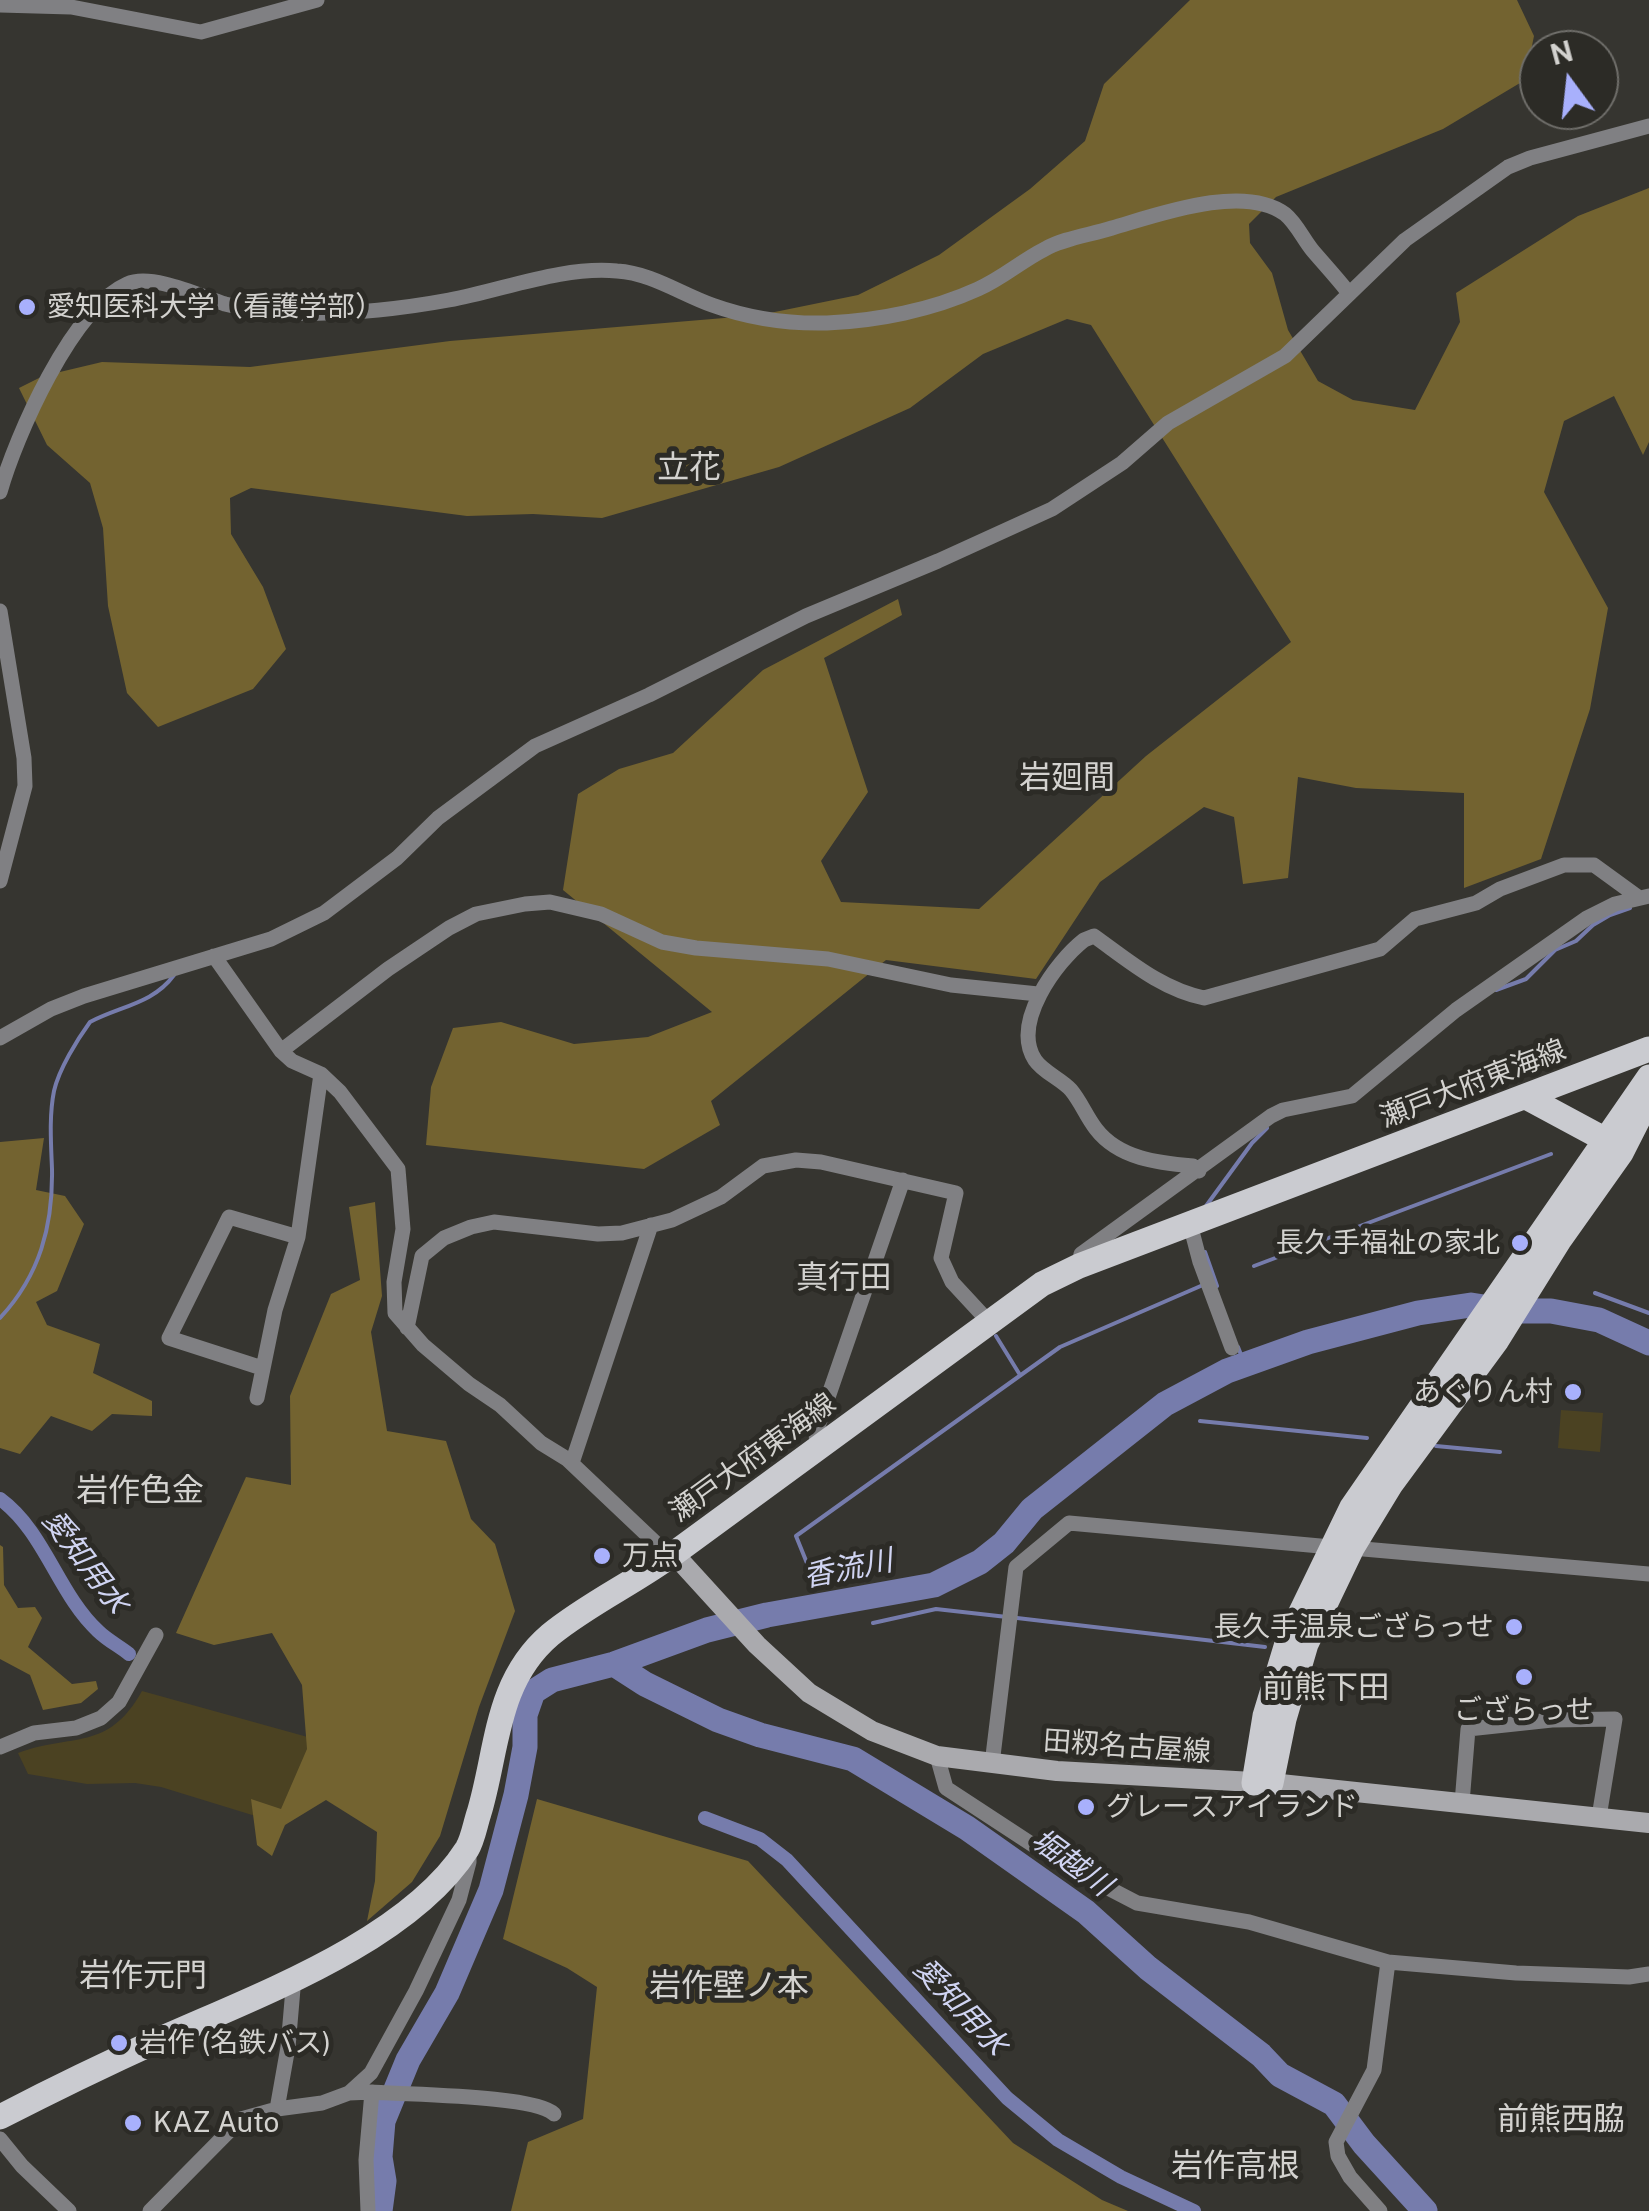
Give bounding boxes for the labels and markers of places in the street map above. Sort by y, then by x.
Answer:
place label: 愛知医科大学（看護学部） [47,290,383,324]
marker: 愛知医科大学（看護学部） [16,296,38,318]
place label: 長久手福祉の家北 [1276,1226,1500,1260]
marker: 長久手福祉の家北 [1509,1232,1531,1254]
place label: あぐりん村 [1413,1375,1553,1409]
marker: あぐりん村 [1562,1381,1584,1403]
place label: 万点 [622,1539,678,1573]
marker: 万点 [591,1545,613,1567]
place label: 長久手温泉ござらっせ [1214,1610,1494,1644]
marker: 長久手温泉ござらっせ [1503,1616,1525,1638]
marker: ござらっせ [1513,1666,1535,1688]
place label: ござらっせ [1454,1693,1594,1727]
place label: グレースアイランド [1106,1790,1358,1824]
marker: グレースアイランド [1075,1796,1097,1818]
place label: 岩作 (名鉄バス) [139,2026,331,2060]
marker: 岩作 (名鉄バス) [108,2032,130,2054]
place label: KAZ Auto [153,2106,279,2140]
marker: KAZ Auto [122,2112,144,2134]

